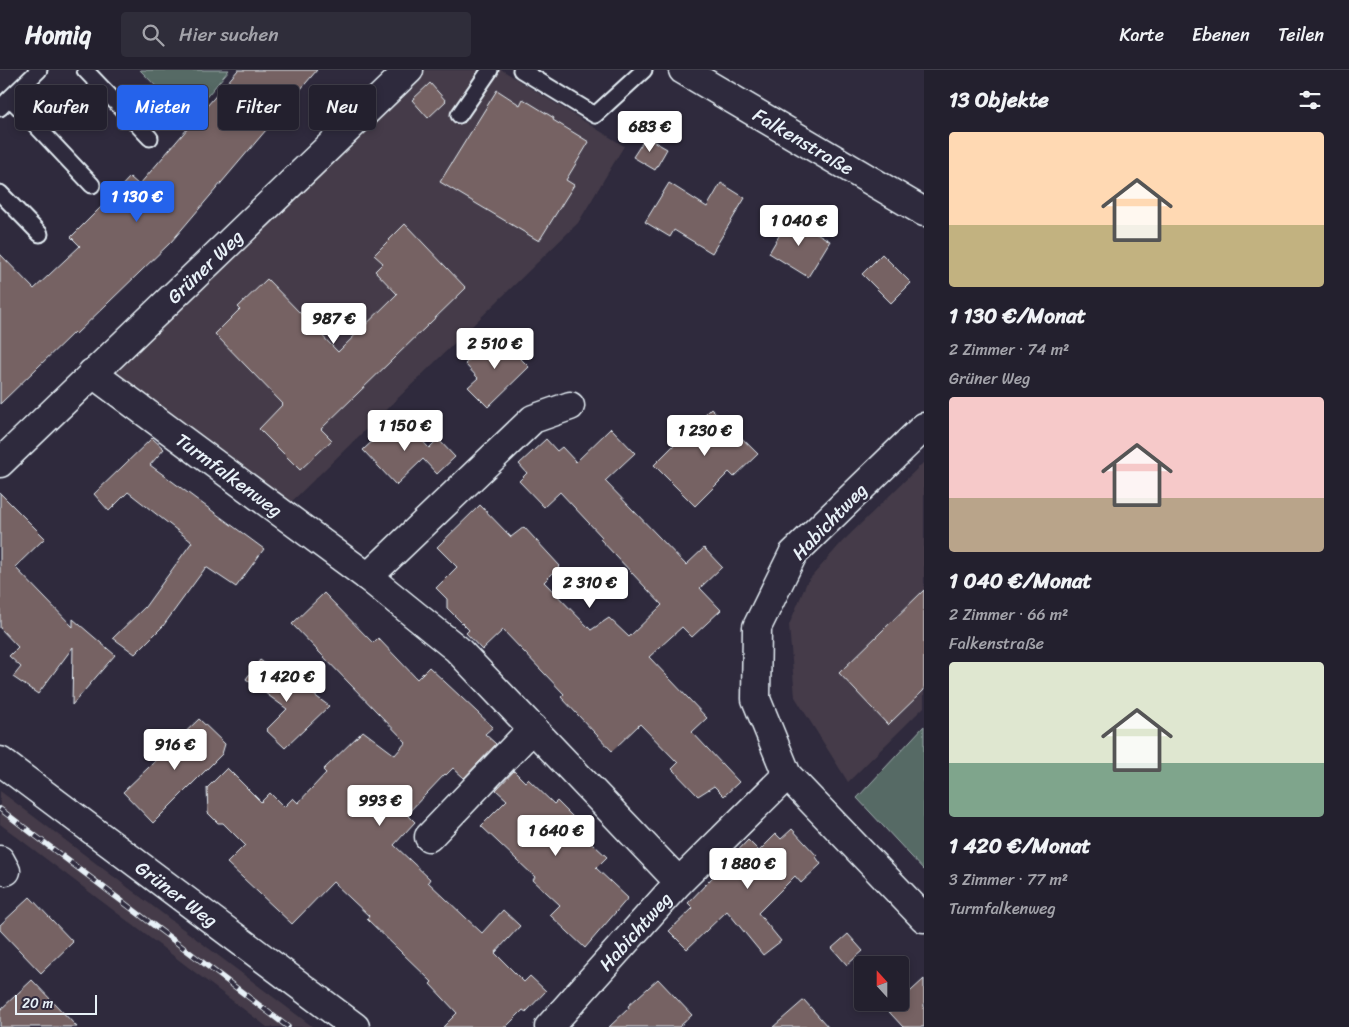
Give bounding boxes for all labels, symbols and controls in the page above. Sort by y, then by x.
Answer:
search box [121,12,471,57]
text: Homiq [25,14,91,56]
text: Hier suchen [179,18,279,51]
text: Karte [1120,19,1164,51]
text: Ebenen [1192,19,1250,51]
text: Teilen [1278,19,1324,51]
icon: search [139,21,167,49]
text: 13 Objekte [949,81,1049,119]
chip: Kaufen [15,85,107,130]
chip: Mieten [117,85,208,130]
chip: Filter [218,85,299,130]
chip: Neu [309,85,376,130]
icon: filters [1296,86,1324,114]
street label: Falkenstraße [746,99,861,184]
pin: 683 € [615,111,685,153]
text: 683 € [629,112,671,141]
icon: home [1092,165,1182,255]
pin: 1 130 € [91,180,183,223]
text: 1 130 € [111,182,163,211]
pin: 1 040 € [753,204,845,247]
text: 1 040 € [771,206,827,235]
street label: Grüner Weg [159,221,252,312]
text: 1 130 €/Monat [949,297,1086,335]
pin: 987 € [299,302,369,345]
text: 987 € [312,304,356,333]
pin: 2 510 € [449,328,541,370]
text: 2 510 € [468,329,522,358]
text: 2 Zimmer · 74 m² [949,335,1069,364]
text: Grüner Weg [949,364,1030,393]
pin: 1 150 € [359,410,451,452]
text: 1 150 € [379,411,431,440]
pin: 1 230 € [659,414,751,457]
text: 1 230 € [678,416,732,445]
street label: Turmfalkenweg [168,424,290,526]
icon: home [1092,430,1182,520]
street label: Habichtweg [783,475,875,568]
text: 1 040 €/Monat [949,562,1092,600]
pin: 2 310 € [544,566,636,609]
text: 2 310 € [563,568,617,597]
text: 2 Zimmer · 66 m² [949,600,1068,629]
text: Falkenstraße [949,629,1044,658]
pin: 1 420 € [241,660,333,703]
text: 1 420 € [259,662,315,691]
icon: home [1092,695,1182,785]
pin: 916 € [140,728,210,771]
text: 916 € [155,730,195,759]
pin: 993 € [345,784,415,827]
text: 993 € [358,786,402,815]
pin: 1 640 € [510,814,602,857]
text: 1 640 € [528,816,584,845]
text: 1 420 €/Monat [949,827,1091,865]
pin: 1 880 € [702,848,794,890]
text: 1 880 € [720,849,776,878]
street label: Grüner Weg [128,852,225,936]
text: 3 Zimmer · 77 m² [949,865,1068,894]
street label: Habichtweg [590,884,681,979]
text: Turmfalkenweg [949,894,1056,923]
north arrow [854,956,909,1011]
map controls [854,956,909,1011]
text: 20 m [22,991,53,1016]
scale bar [15,992,98,1015]

